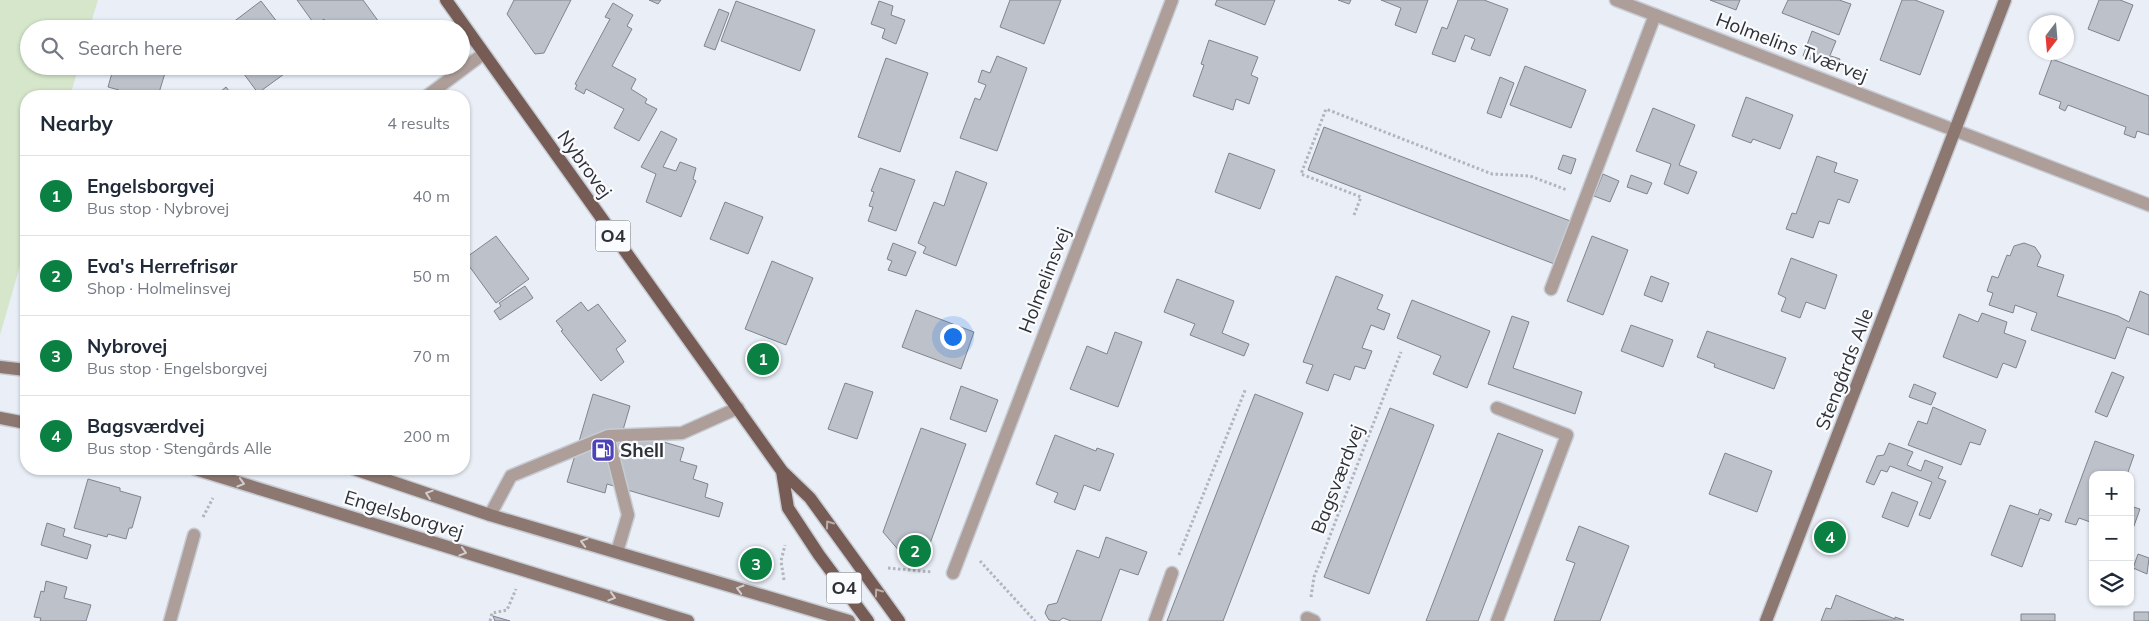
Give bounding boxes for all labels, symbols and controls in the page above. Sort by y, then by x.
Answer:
street label: Holmelins Tværvej [1713,7,1871,87]
north arrow [2029,15,2074,60]
search box [20,20,470,75]
icon: search [38,34,66,62]
text: Search here [78,36,182,60]
text: Nearby [40,110,113,136]
text: 4 results [387,113,450,133]
street label: Nybrovej [552,125,618,203]
text: Engelsborgvej [87,174,214,198]
text: 1 [51,186,61,206]
text: 40 m [413,186,450,206]
text: Bus stop · Nybrovej [87,198,229,218]
road number: O4 [596,220,630,252]
street label: Holmelinsvej [1013,224,1075,336]
text: Eva's Herrefrisør [87,254,237,278]
text: 2 [51,266,61,286]
text: 50 m [413,266,450,286]
text: Shop · Holmelinsvej [87,278,231,298]
street label: Stengårds Alle [1810,305,1878,433]
your location [940,324,966,350]
text: Nybrovej [87,334,167,358]
pin: 1 [747,340,779,378]
text: 3 [51,346,61,366]
text: 70 m [413,346,450,366]
text: Bus stop · Engelsborgvej [87,358,267,378]
text: Bagsværdvej [87,414,204,438]
street label: Bagsværdvej [1305,421,1369,537]
text: 4 [51,426,61,446]
text: 200 m [403,426,450,446]
fuel station icon: Shell [590,437,616,463]
text: Bus stop · Stengårds Alle [87,438,272,458]
place label: Shell [620,438,664,462]
map controls [2089,471,2134,606]
button: + [2089,471,2134,516]
one-way arrow [237,477,245,487]
street label: Engelsborgvej [342,484,466,544]
one-way arrow [425,490,433,500]
button: − [2089,516,2134,561]
pin: 4 [1814,518,1846,556]
one-way arrow [826,520,835,530]
pin: 2 [899,532,931,570]
one-way arrow [580,538,588,548]
pin: 3 [740,545,772,583]
one-way arrow [459,546,467,556]
button: layers [2089,561,2134,606]
road number: O4 [826,572,862,604]
one-way arrow [736,584,744,594]
one-way arrow [876,589,884,598]
one-way arrow [607,592,615,602]

